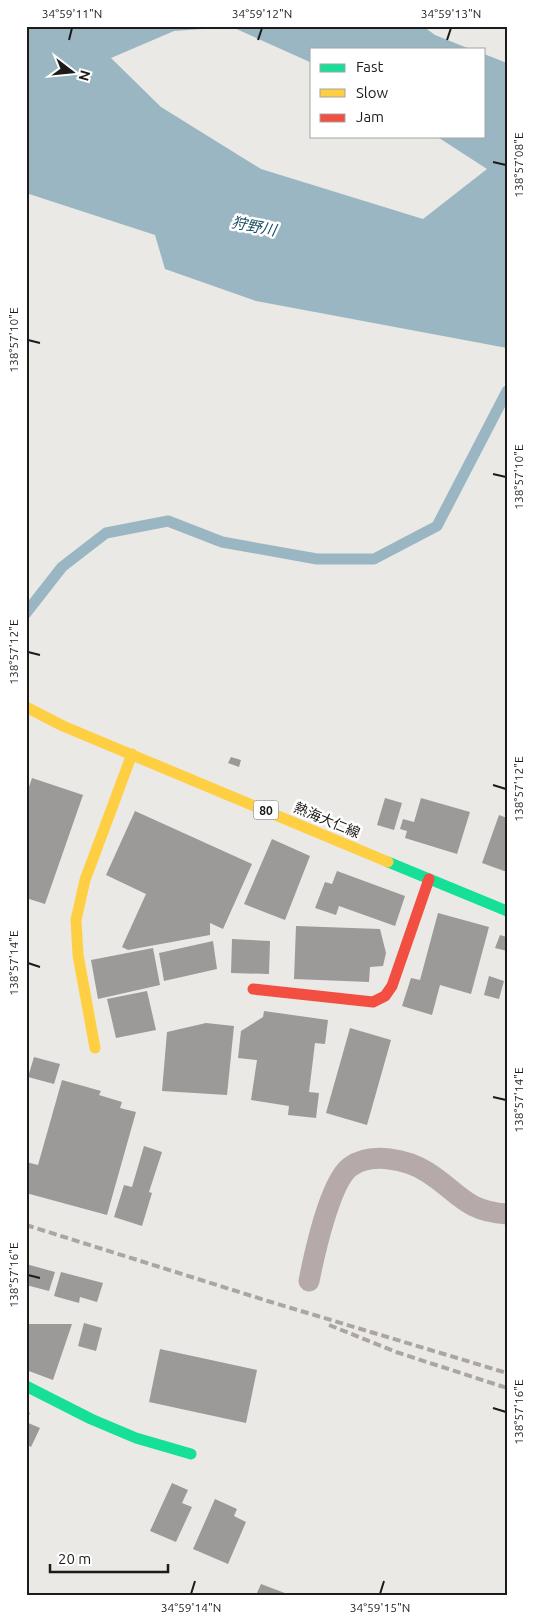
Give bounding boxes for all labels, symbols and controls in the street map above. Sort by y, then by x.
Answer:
text: 34°59'11"N [42,7,102,20]
text: 34°59'12"N [232,7,292,20]
text: 34°59'13"N [421,7,481,20]
north arrow [48,48,98,98]
legend [310,48,486,138]
text: Fast [356,58,384,75]
text: N [75,68,94,83]
text: Slow [356,84,389,101]
text: Jam [356,108,384,125]
text: 138°57'08"E [512,132,525,198]
water label: 狩野川 [230,213,280,239]
text: 138°57'10"E [7,307,20,373]
text: 138°57'10"E [512,444,525,510]
text: 138°57'12"E [7,619,20,685]
text: 138°57'12"E [512,756,525,822]
street label: 熱海大仁線 [292,799,362,841]
road number: 80 [254,800,278,820]
text: 138°57'14"E [7,930,20,996]
text: 138°57'14"E [512,1067,525,1133]
text: 138°57'16"E [7,1242,20,1308]
text: 138°57'16"E [512,1379,525,1445]
scale bar [50,1541,168,1573]
text: 20 m [58,1550,91,1567]
text: 34°59'14"N [161,1601,221,1614]
text: 34°59'15"N [350,1601,410,1614]

